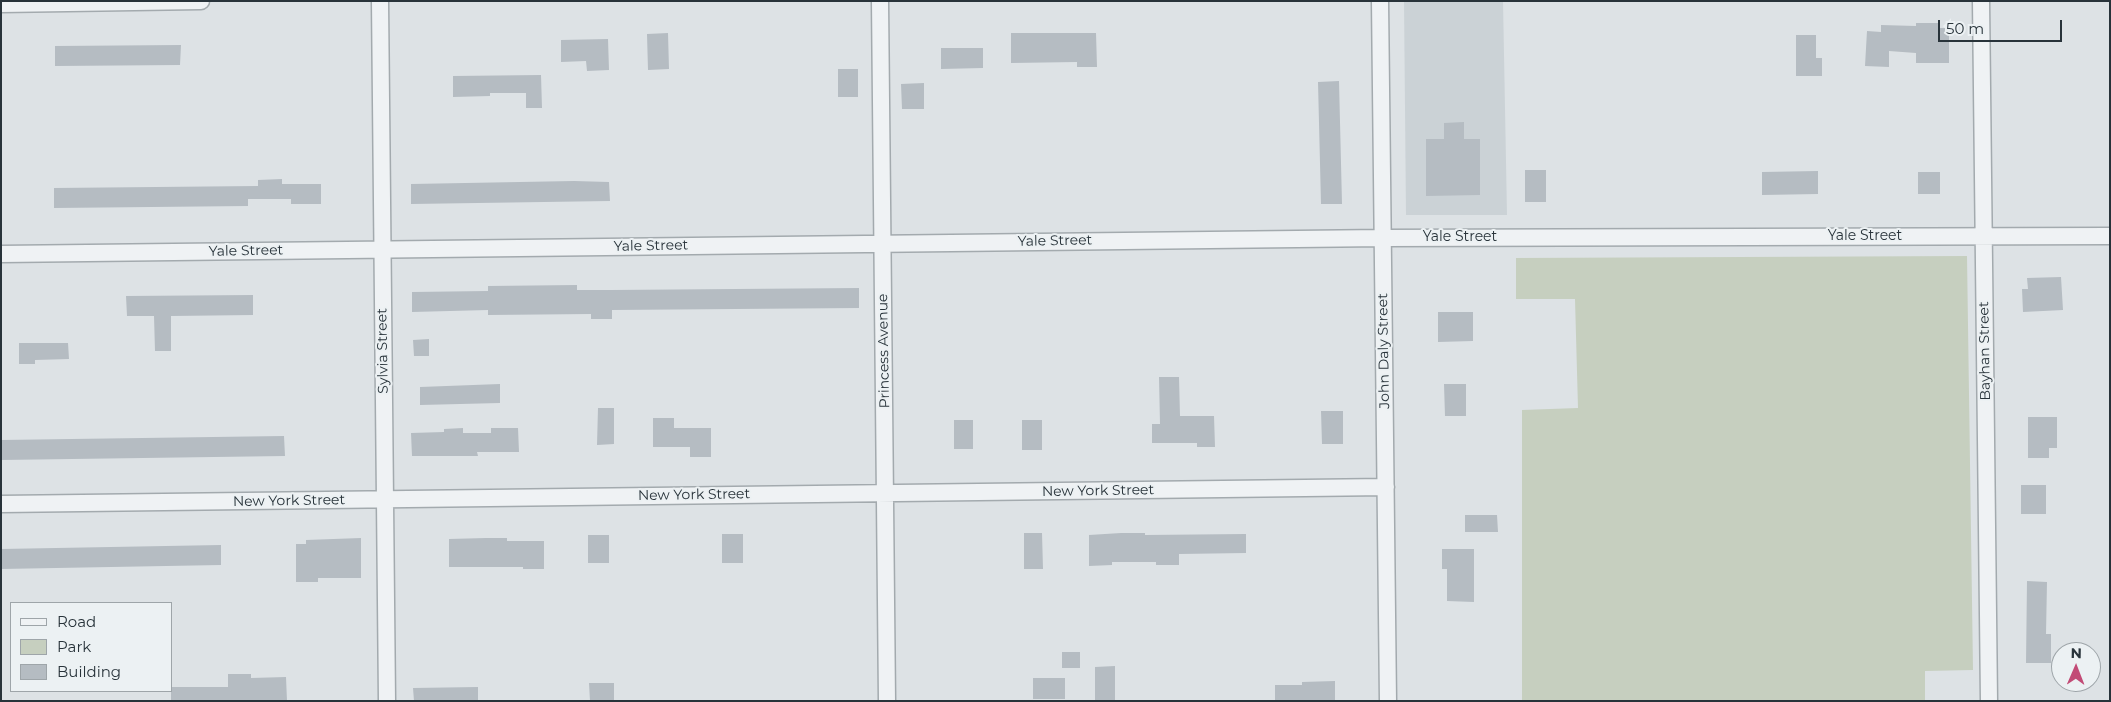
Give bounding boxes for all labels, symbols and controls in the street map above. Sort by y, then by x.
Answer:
scale bar [1941,10,2065,42]
text: 50 m [1946,19,1984,38]
street label: Yale Street [1828,228,1902,244]
street label: Yale Street [1423,229,1497,245]
street label: Yale Street [1018,232,1092,250]
street label: Yale Street [614,237,688,255]
street label: Yale Street [209,242,283,260]
street label: Princess Avenue [875,293,893,409]
street label: John Daly Street [1375,293,1393,409]
street label: Bayhan Street [1976,301,1994,401]
street label: Sylvia Street [374,308,392,394]
street label: New York Street [1042,482,1154,500]
street label: New York Street [638,486,750,504]
street label: New York Street [233,492,345,510]
legend [10,602,172,692]
text: Road [57,612,96,631]
text: Park [57,637,91,656]
north arrow [2051,642,2101,692]
text: N [2070,644,2082,662]
text: Building [57,662,121,681]

